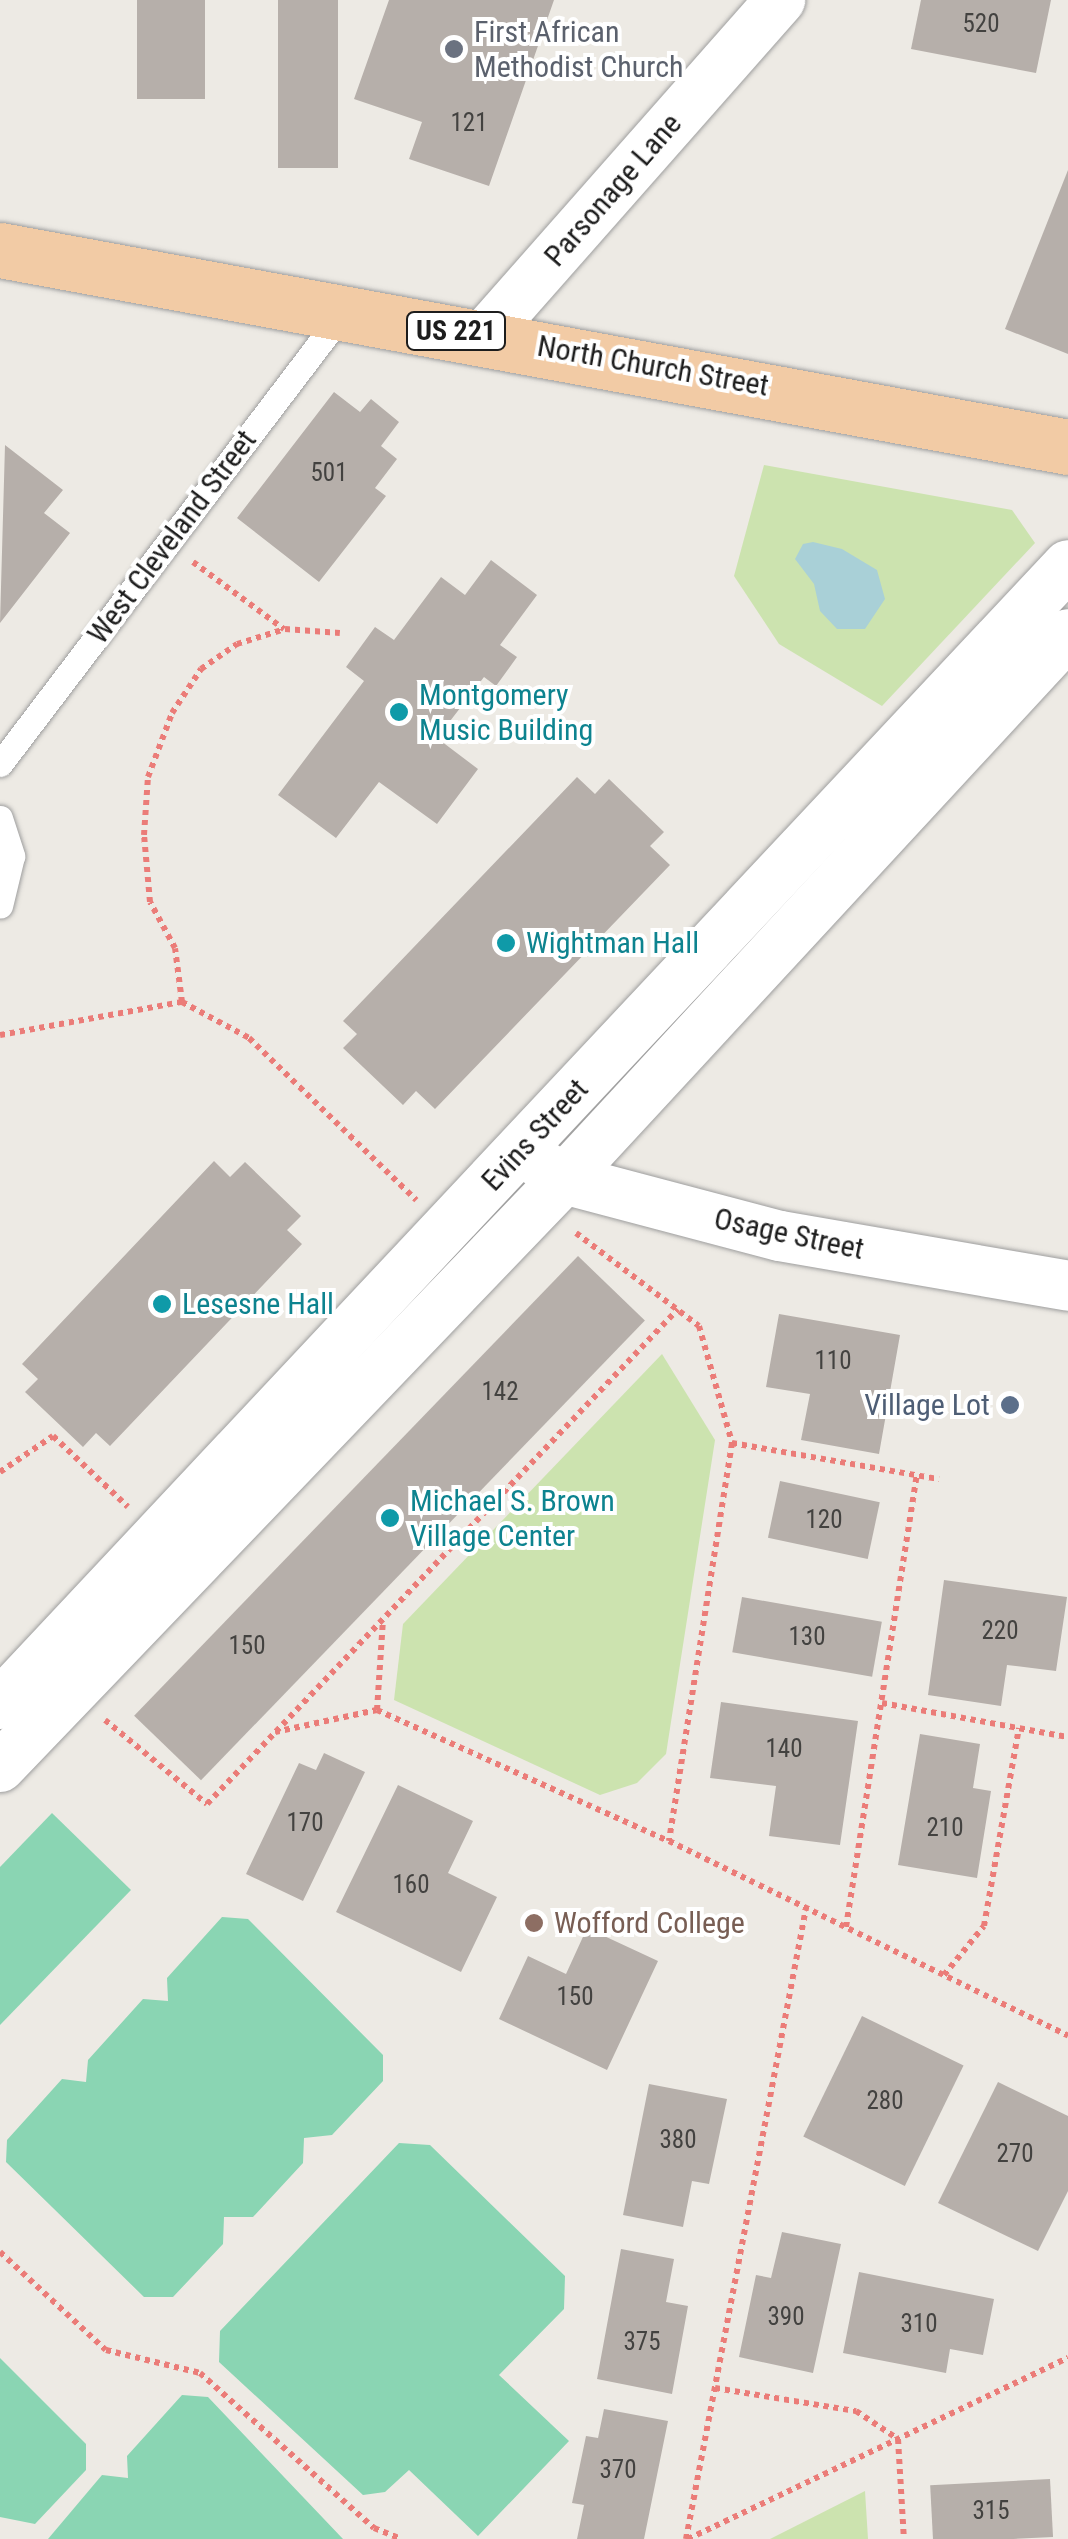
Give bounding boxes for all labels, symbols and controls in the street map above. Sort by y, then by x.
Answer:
house number: 520 [962,9,1000,39]
place label: First African Methodist Church [474,14,684,84]
marker: First African Methodist Church [443,38,465,60]
street label: Parsonage Lane [537,106,689,274]
house number: 121 [450,108,488,138]
road number: US 221 [406,308,506,354]
street label: North Church Street [535,328,771,404]
street label: West Cleveland Street [80,423,264,651]
house number: 501 [310,458,348,488]
place label: Montgomery Music Building [419,677,593,748]
marker: Montgomery Music Building [388,701,410,723]
place label: Wightman Hall [526,925,699,961]
marker: Wightman Hall [495,932,517,954]
street label: Evins Street [474,1072,596,1198]
street label: Osage Street [711,1201,867,1267]
place label: Lesesne Hall [182,1286,334,1322]
marker: Lesesne Hall [151,1293,173,1315]
house number: 110 [814,1346,852,1376]
house number: 142 [481,1377,519,1407]
place label: Village Lot [864,1387,990,1423]
marker: Village Lot [999,1394,1021,1416]
place label: Michael S. Brown Village Center [410,1483,615,1554]
house number: 120 [805,1505,843,1535]
marker: Michael S. Brown Village Center [379,1507,401,1529]
house number: 220 [981,1616,1019,1646]
house number: 130 [788,1622,826,1652]
house number: 150 [228,1631,266,1661]
house number: 140 [765,1734,803,1764]
house number: 170 [286,1808,324,1838]
house number: 210 [926,1813,964,1843]
house number: 160 [392,1870,430,1900]
place label: Wofford College [554,1905,745,1941]
marker: Wofford College [523,1912,545,1934]
house number: 150 [556,1982,594,2012]
house number: 280 [866,2086,904,2116]
house number: 380 [659,2125,697,2155]
house number: 270 [996,2139,1034,2169]
house number: 390 [767,2302,805,2332]
house number: 310 [900,2309,938,2339]
house number: 375 [623,2327,661,2357]
house number: 370 [599,2455,637,2485]
house number: 315 [972,2496,1010,2526]

